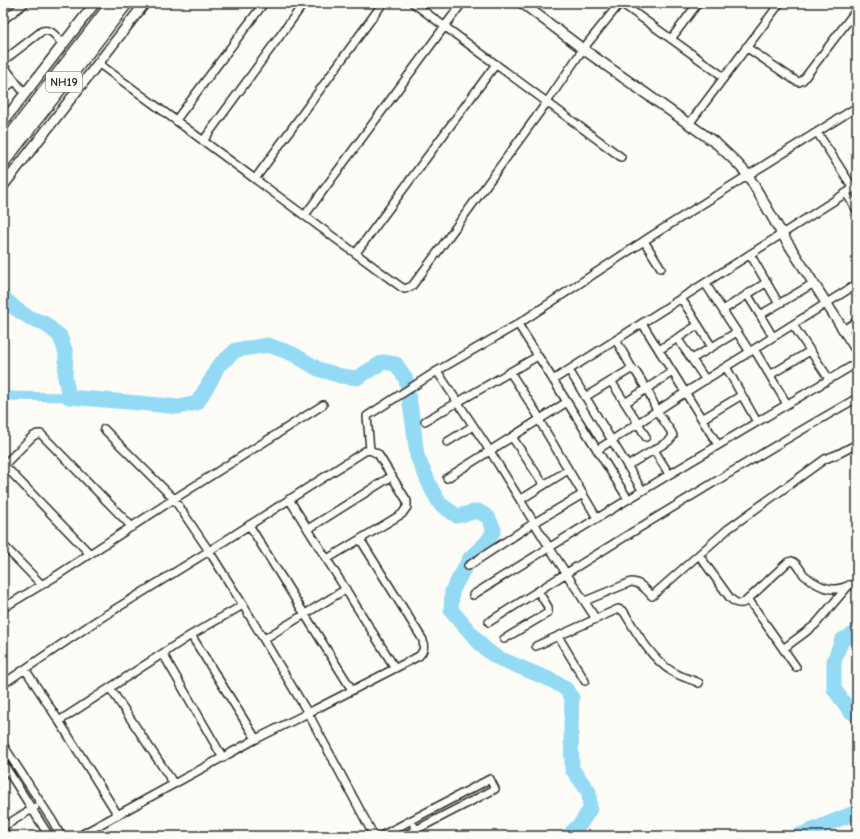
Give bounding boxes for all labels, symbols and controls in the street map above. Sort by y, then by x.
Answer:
road number: NH19 [46,72,82,92]

